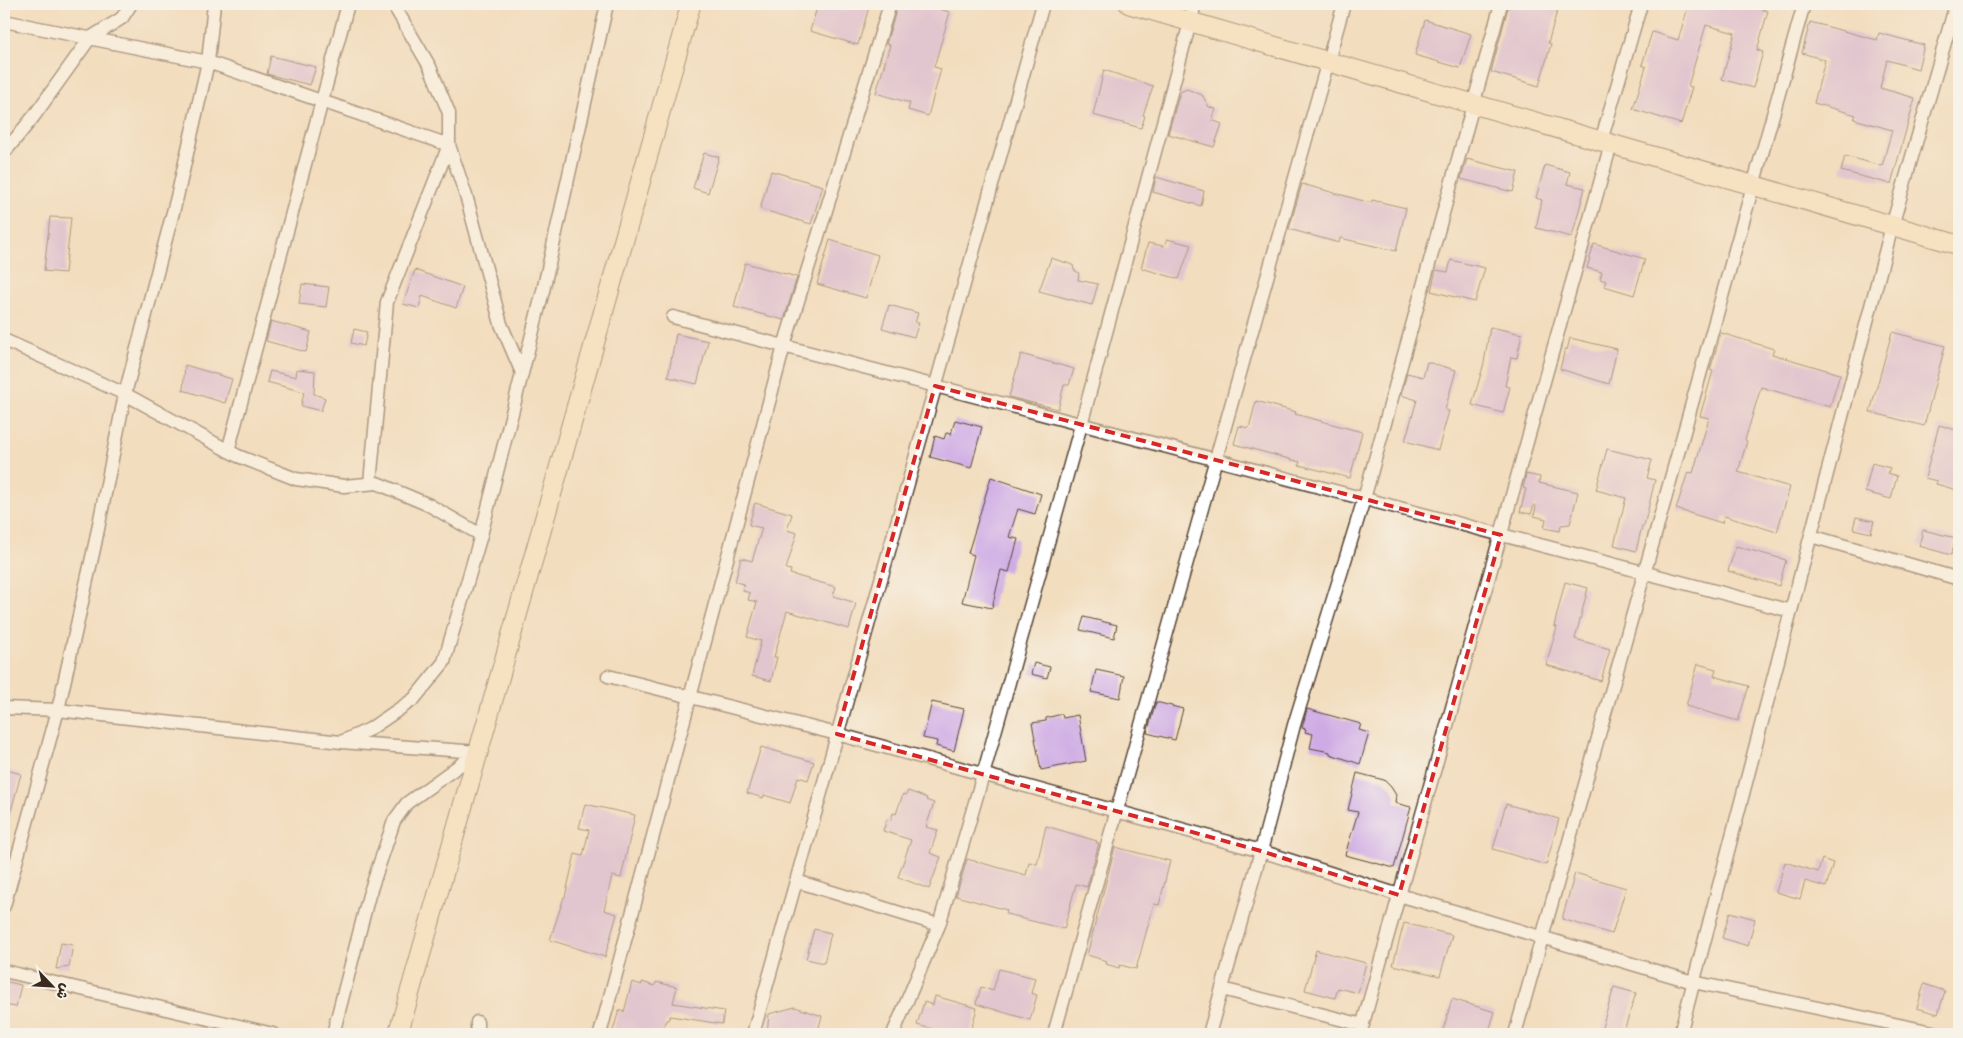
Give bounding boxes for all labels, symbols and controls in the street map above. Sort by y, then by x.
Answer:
north arrow [28,960,78,1010]
text: ش [52,981,76,1003]

